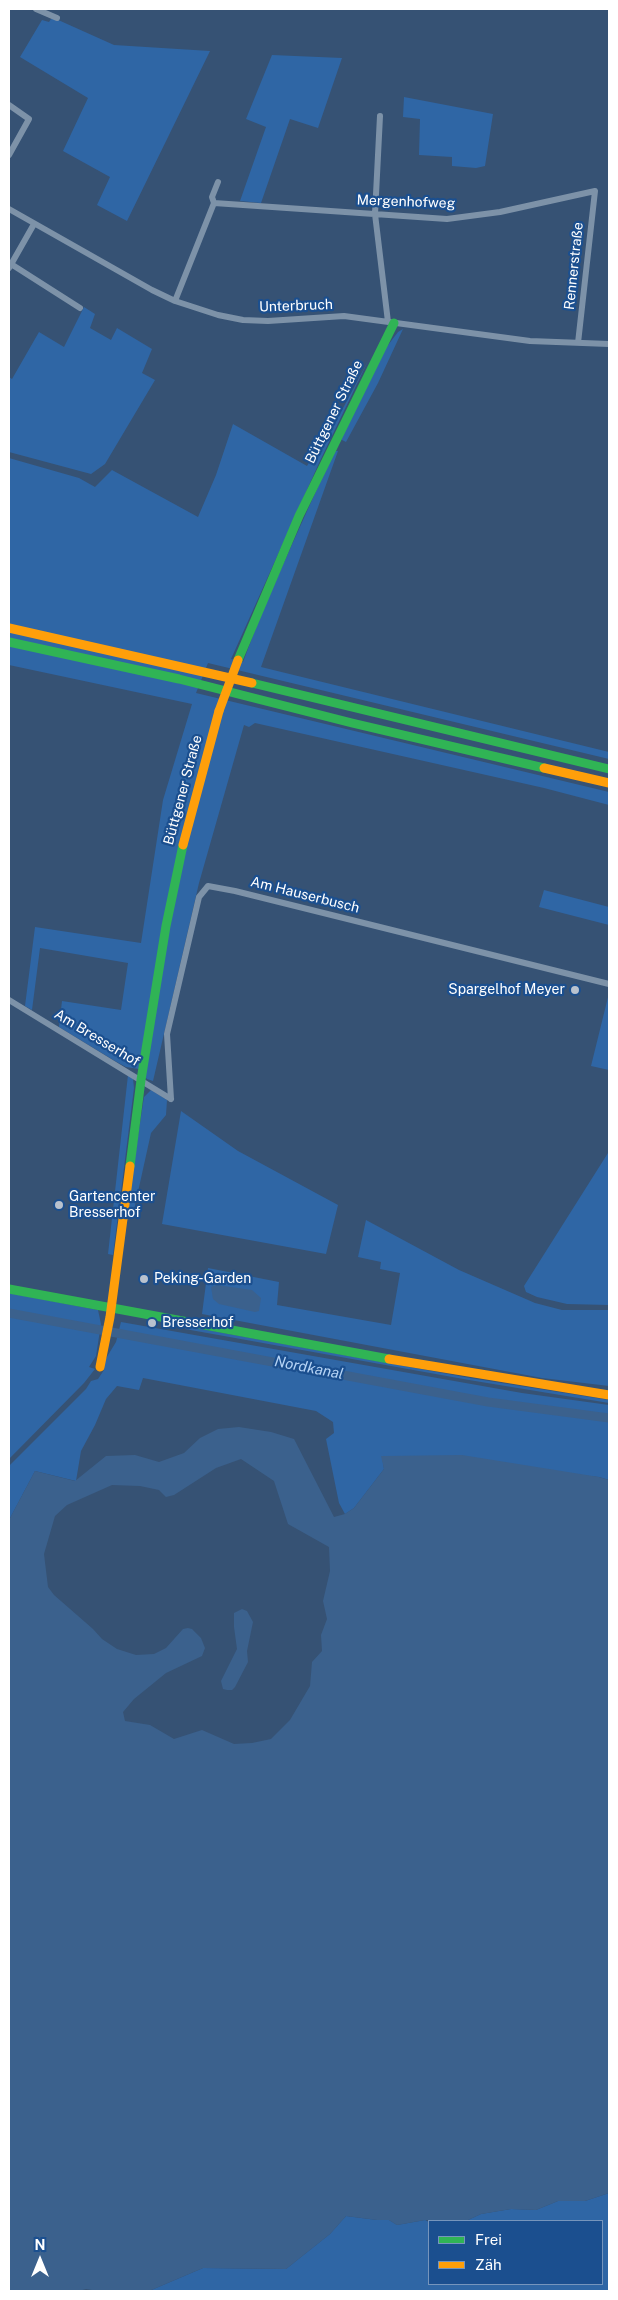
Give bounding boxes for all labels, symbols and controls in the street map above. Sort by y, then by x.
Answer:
street label: Mergenhofweg [356,192,456,212]
street label: Rennerstraße [561,221,587,311]
street label: Unterbruch [259,296,333,316]
street label: Büttgener Straße [302,358,366,466]
street label: Büttgener Straße [160,733,206,847]
street label: Am Hauserbusch [249,873,361,917]
place label: Spargelhof Meyer [448,982,565,998]
marker: Spargelhof Meyer [569,984,581,996]
street label: Am Bresserhof [51,1006,143,1070]
place label: Gartencenter Bresserhof [69,1189,155,1222]
marker: Gartencenter Bresserhof [53,1199,65,1211]
place label: Peking-Garden [154,1271,251,1287]
marker: Peking-Garden [138,1273,150,1285]
place label: Bresserhof [162,1315,233,1331]
marker: Bresserhof [146,1317,158,1329]
water label: Nordkanal [273,1352,345,1384]
legend [428,2220,603,2285]
text: Frei [475,2231,502,2248]
north arrow [15,2235,65,2285]
text: N [35,2237,45,2253]
text: Zäh [475,2256,502,2273]

